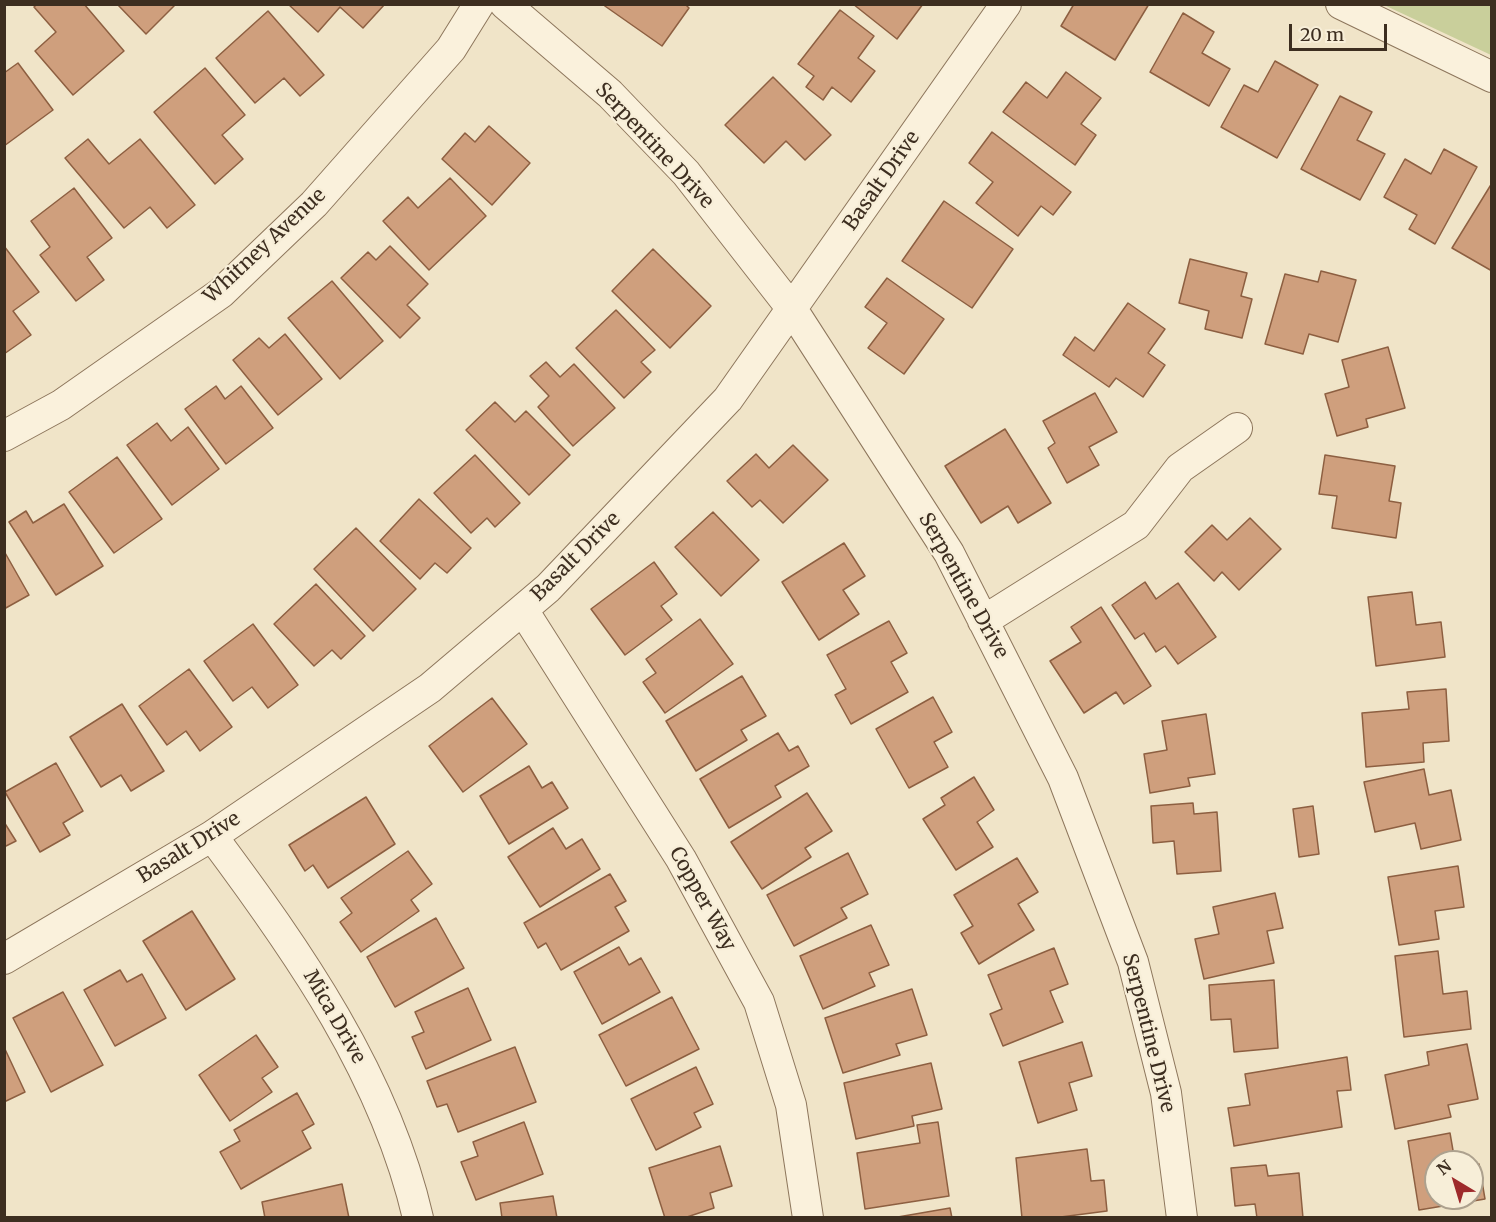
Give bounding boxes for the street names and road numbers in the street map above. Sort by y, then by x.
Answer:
street label: Serpentine Drive [590,78,718,214]
street label: Basalt Drive [839,127,925,235]
street label: Whitney Avenue [199,183,331,309]
street label: Basalt Drive [526,507,626,607]
street label: Serpentine Drive [913,509,1013,663]
street label: Basalt Drive [133,807,245,889]
street label: Copper Way [664,843,740,955]
street label: Serpentine Drive [1117,951,1179,1115]
street label: Mica Drive [298,966,370,1068]

